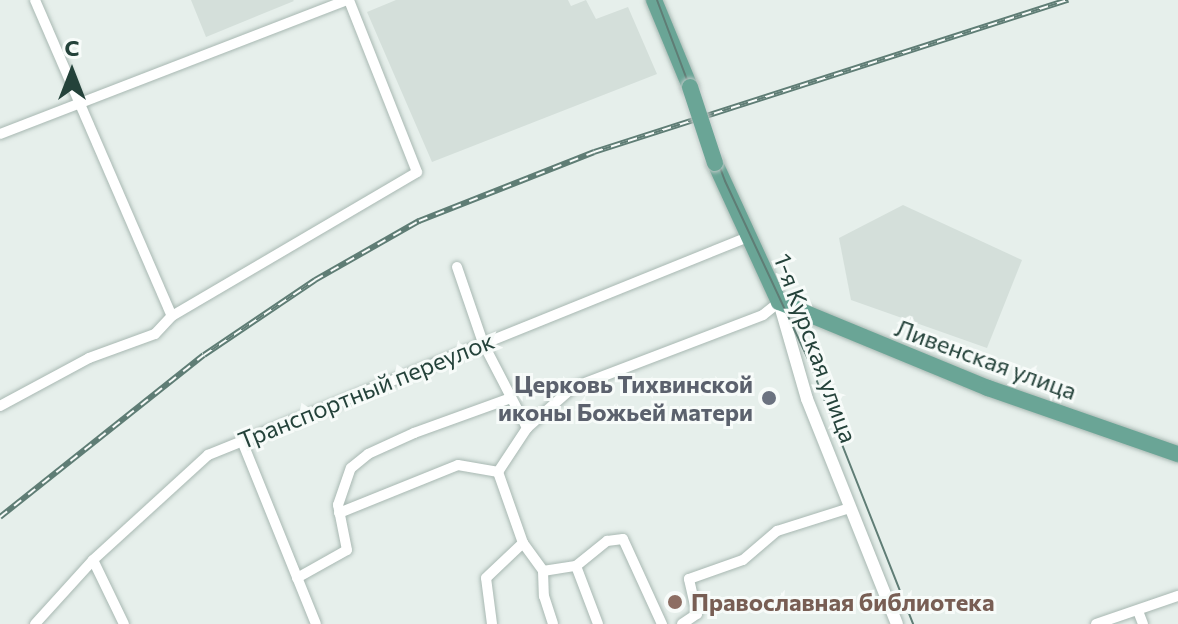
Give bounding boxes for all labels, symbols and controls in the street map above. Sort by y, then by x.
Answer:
north arrow [32,32,112,112]
text: С [64,34,80,61]
street label: 1-я Курская улица [768,249,864,447]
street label: Ливенская улица [891,313,1081,405]
street label: Транспортный переулок [234,325,498,455]
place label: Церковь Тихвинской иконы Божьей матери [498,370,753,426]
marker: Церковь Тихвинской иконы Божьей матери [760,389,778,407]
place label: Православная библиотека [691,588,994,616]
marker: Православная библиотека [666,593,684,611]

